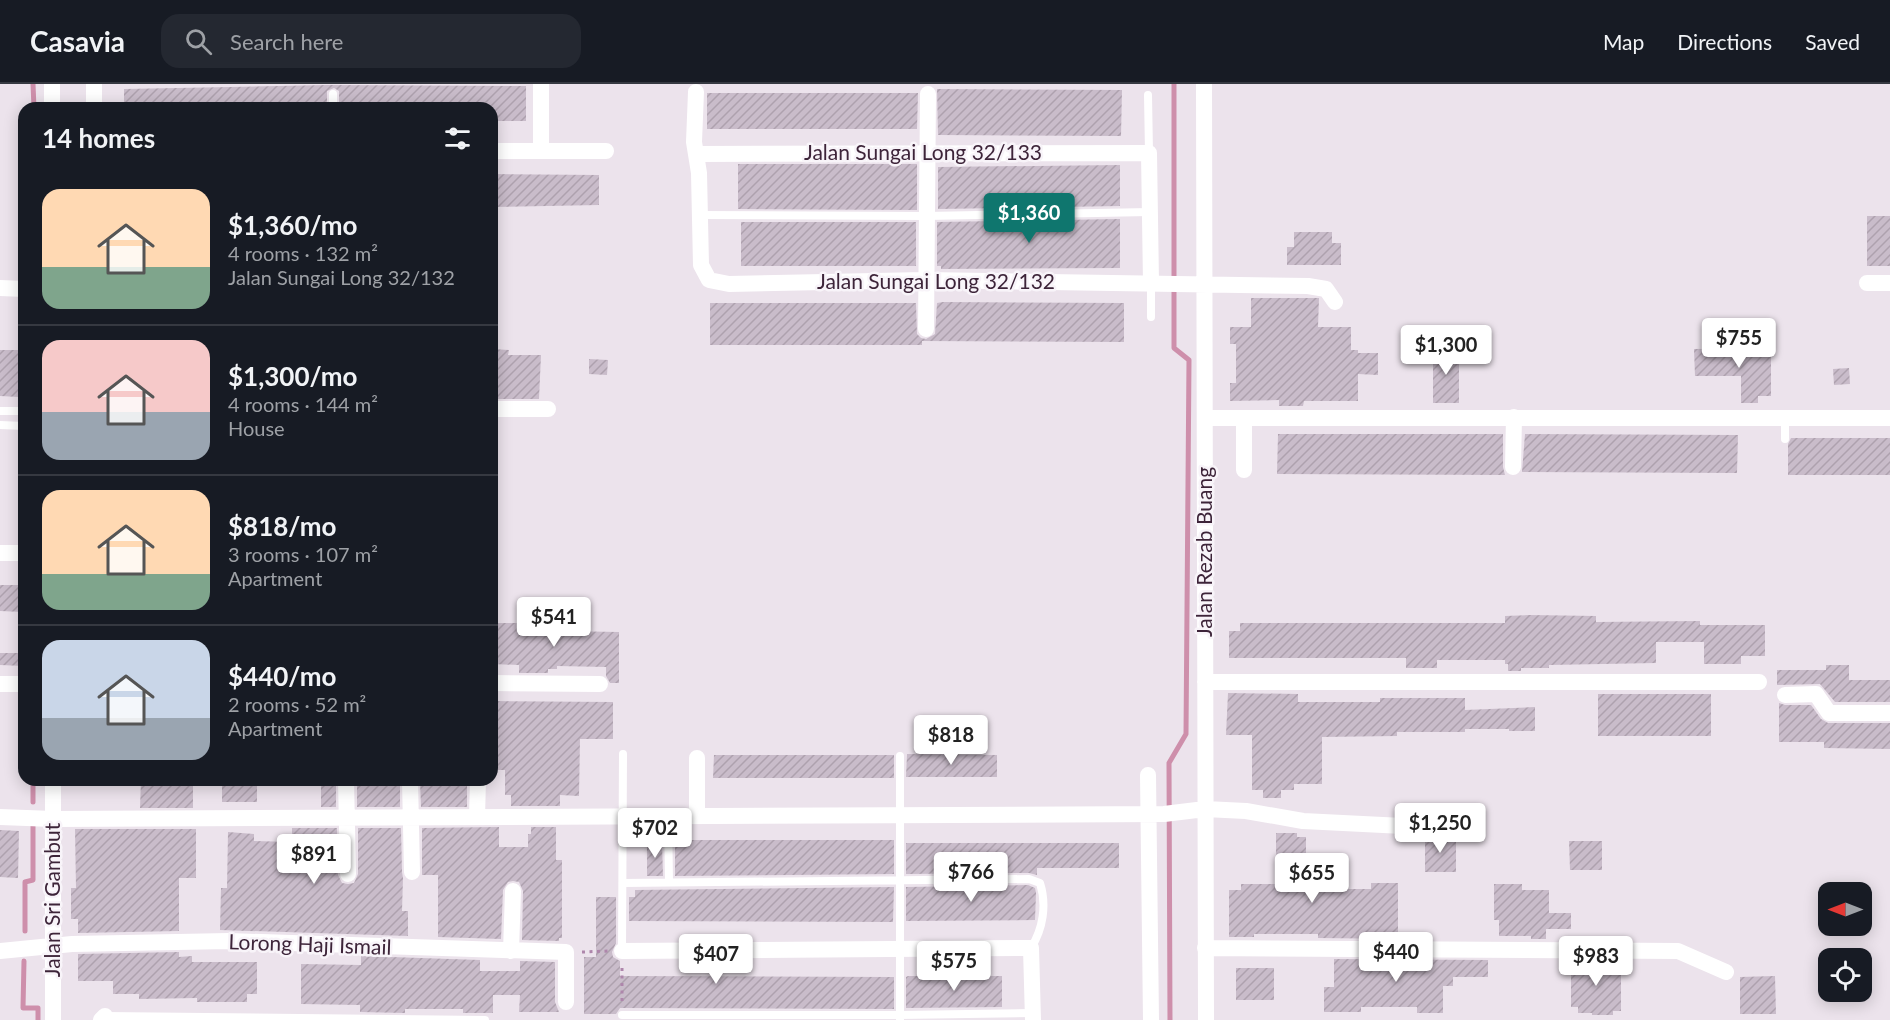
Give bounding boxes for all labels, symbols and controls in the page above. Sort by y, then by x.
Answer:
search box [161,14,581,68]
text: Casavia [30,24,125,58]
icon: search [182,25,215,58]
text: Search here [230,28,344,55]
text: Map [1603,29,1644,54]
text: Directions [1677,29,1772,54]
text: Saved [1805,29,1860,54]
text: 14 homes [42,122,155,154]
icon: filters [441,122,474,155]
street label: Jalan Sungai Long 32/133 [804,139,1042,164]
pin: $1,360 [980,193,1078,244]
text: $1,360 [998,200,1060,224]
text: $1,360/mo [228,209,358,241]
icon: home [90,213,162,285]
text: 4 rooms · 132 m² [228,241,378,265]
text: Jalan Sungai Long 32/132 [228,265,455,289]
street label: Jalan Sungai Long 32/132 [817,268,1055,293]
pin: $755 [1703,318,1775,369]
pin: $1,300 [1397,325,1495,376]
text: $755 [1716,325,1762,349]
text: $1,300 [1415,332,1477,356]
text: $1,300/mo [228,360,358,392]
icon: home [90,364,162,436]
text: 4 rooms · 144 m² [228,392,378,416]
text: House [228,416,285,440]
street label: Jalan Rezab Buang [1191,467,1216,637]
text: $818/mo [228,510,336,542]
icon: home [90,514,162,586]
text: 3 rooms · 107 m² [228,542,378,566]
text: Apartment [228,566,322,590]
pin: $541 [518,597,590,648]
text: $541 [531,604,577,628]
text: $440/mo [228,660,336,692]
icon: home [90,664,162,736]
text: 2 rooms · 52 m² [228,692,366,716]
pin: $818 [915,715,987,766]
text: Apartment [228,716,322,740]
text: $818 [928,722,974,746]
pin: $1,250 [1391,803,1489,854]
pin: $702 [619,808,691,859]
text: $1,250 [1409,810,1471,834]
text: $702 [632,815,678,839]
street label: Jalan Sri Gambut [39,822,64,977]
pin: $891 [278,834,350,885]
text: $891 [291,841,337,865]
pin: $766 [935,852,1007,903]
pin: $655 [1276,853,1348,904]
text: $766 [948,859,994,883]
text: $655 [1289,860,1335,884]
north arrow [1818,882,1872,936]
map controls [1818,882,1872,1002]
street label: Lorong Haji Ismail [228,928,392,959]
pin: $440 [1360,932,1432,983]
pin: $407 [680,934,752,985]
pin: $983 [1560,936,1632,987]
text: $440 [1373,939,1419,963]
text: $407 [693,941,739,965]
pin: $575 [918,941,990,992]
text: $983 [1573,943,1619,967]
text: $575 [931,948,977,972]
button: locate [1818,948,1872,1002]

